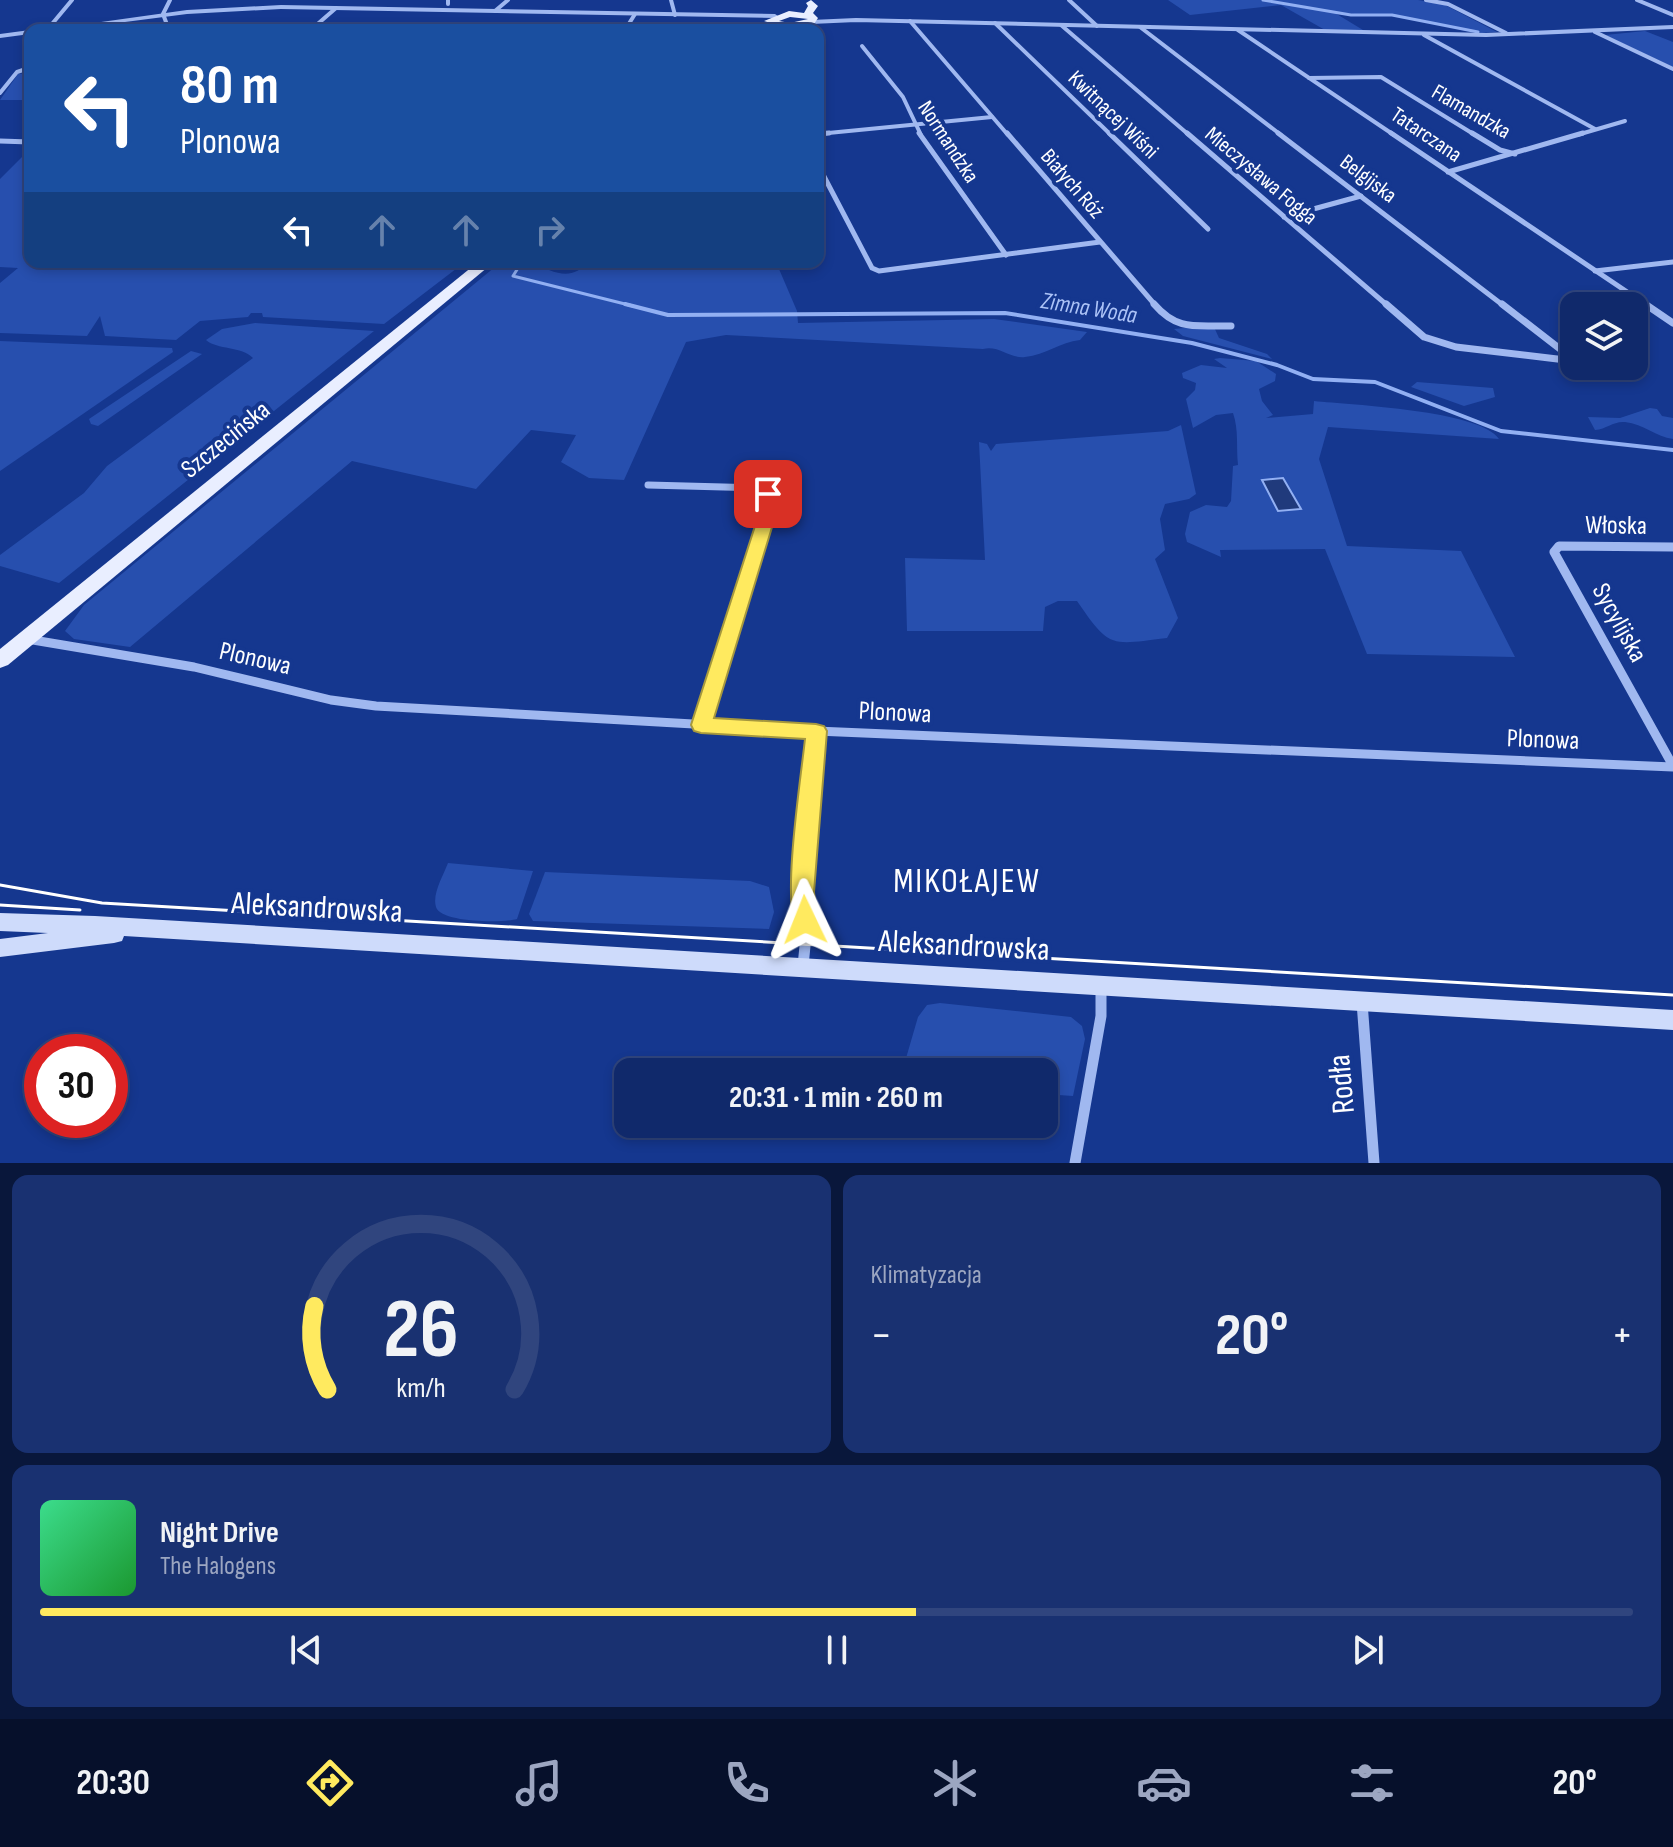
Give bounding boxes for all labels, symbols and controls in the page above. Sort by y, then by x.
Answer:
text: 80 m [180,53,279,120]
icon: left [48,56,152,160]
street label: Kwitnącej Wiśni [1062,65,1164,165]
street label: Flamandzka [1427,79,1515,145]
street label: Normandzka [911,96,985,188]
street label: Tatarczana [1385,101,1467,169]
text: Plonowa [180,121,281,164]
street label: Mieczysława Fogga [1199,121,1323,231]
street label: Białych Róż [1034,144,1110,224]
street label: Belgijska [1334,149,1402,209]
icon: left [276,208,320,252]
icon: ahead [360,208,404,252]
icon: ahead [444,208,488,252]
icon: right [528,208,572,252]
water label: Zimna Woda [1038,286,1139,330]
map controls [1560,292,1648,380]
button: layers [1560,292,1648,380]
street label: Szczecińska [175,395,277,485]
pin [734,460,802,528]
icon: arrive [746,472,790,516]
street label: Włoska [1585,510,1647,542]
street label: Sycylijska [1585,578,1653,668]
street label: Plonowa [216,636,294,682]
street label: Plonowa [858,696,932,730]
street label: Plonowa [1506,723,1580,757]
district label: MIKOŁAJEW [893,861,1041,902]
position arrow [763,878,847,962]
street label: Aleksandrowska [229,884,404,932]
street label: Aleksandrowska [876,922,1051,970]
speed limit sign: 30 [24,1034,128,1138]
street label: Rodła [1320,1053,1364,1115]
text: 20:31 · 1 min · 260 m [729,1080,943,1116]
text: Klimatyzacja [871,1260,982,1291]
text: 26 [383,1281,459,1381]
text: 20° [1215,1300,1289,1372]
text: − [871,1309,892,1362]
text: + [1611,1309,1633,1362]
text: km/h [397,1371,446,1406]
text: Night Drive [160,1515,279,1551]
text: The Halogens [160,1551,276,1582]
icon: previous [284,1628,328,1672]
icon: pause [815,1628,859,1672]
icon: next [1346,1628,1390,1672]
icon: directions [302,1755,358,1811]
icon: music [511,1755,567,1811]
icon: phone [719,1755,775,1811]
icon: climate [927,1755,983,1811]
icon: car [1136,1755,1192,1811]
icon: filters [1344,1755,1400,1811]
text: 20:30 [76,1762,150,1805]
text: 20° [1553,1762,1597,1805]

